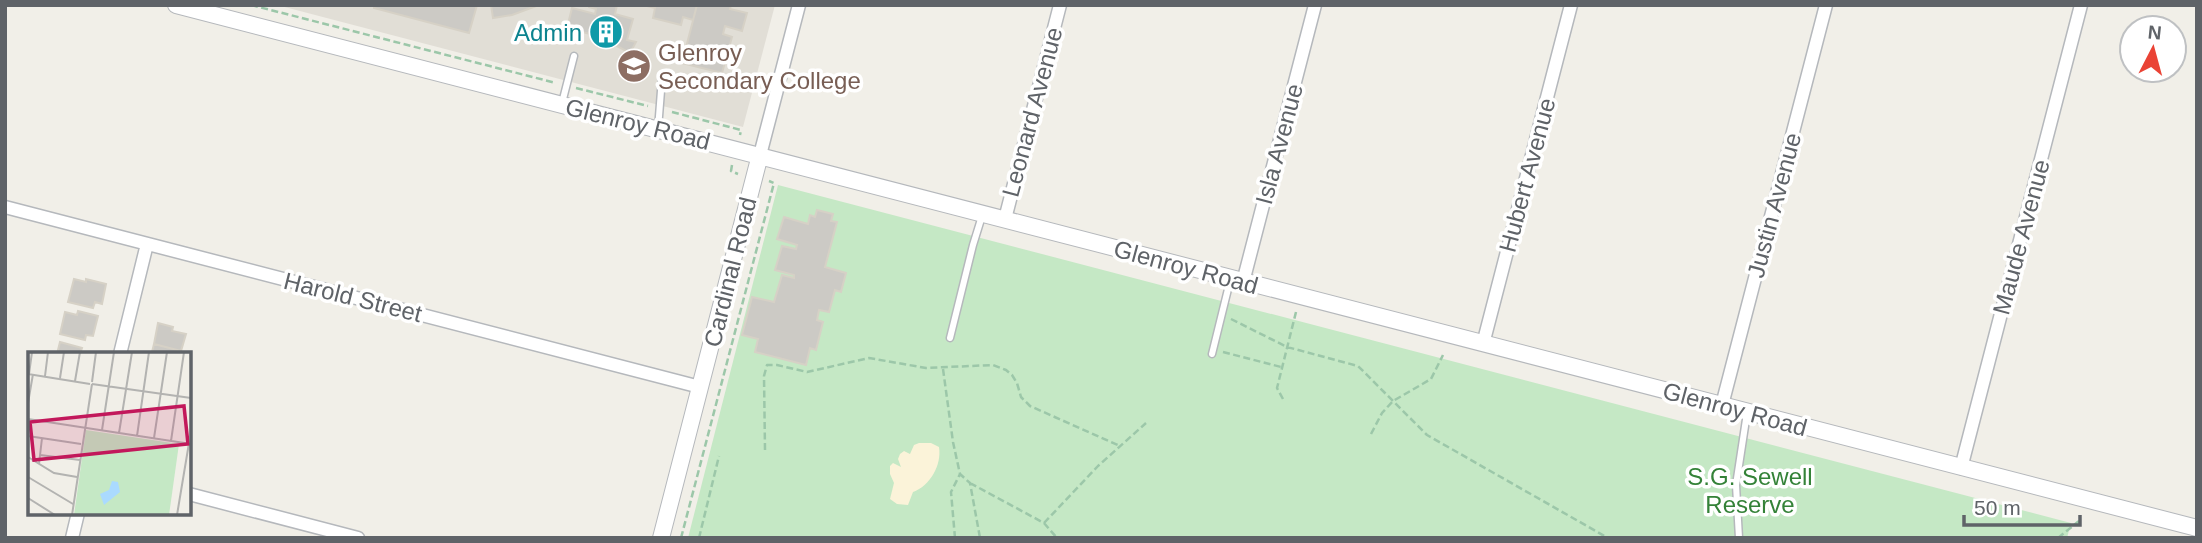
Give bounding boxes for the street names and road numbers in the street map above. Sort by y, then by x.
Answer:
street label: Leonard Avenue [996,24,1068,200]
street label: Isla Avenue [1250,81,1308,207]
street label: Glenroy Road [563,93,713,155]
street label: Hubert Avenue [1493,95,1561,255]
street label: Justin Avenue [1742,130,1806,280]
street label: Maude Avenue [1987,156,2055,318]
street label: Cardinal Road [698,194,762,350]
street label: Glenroy Road [1111,235,1261,299]
street label: Harold Street [281,267,425,327]
street label: Glenroy Road [1660,377,1810,441]

